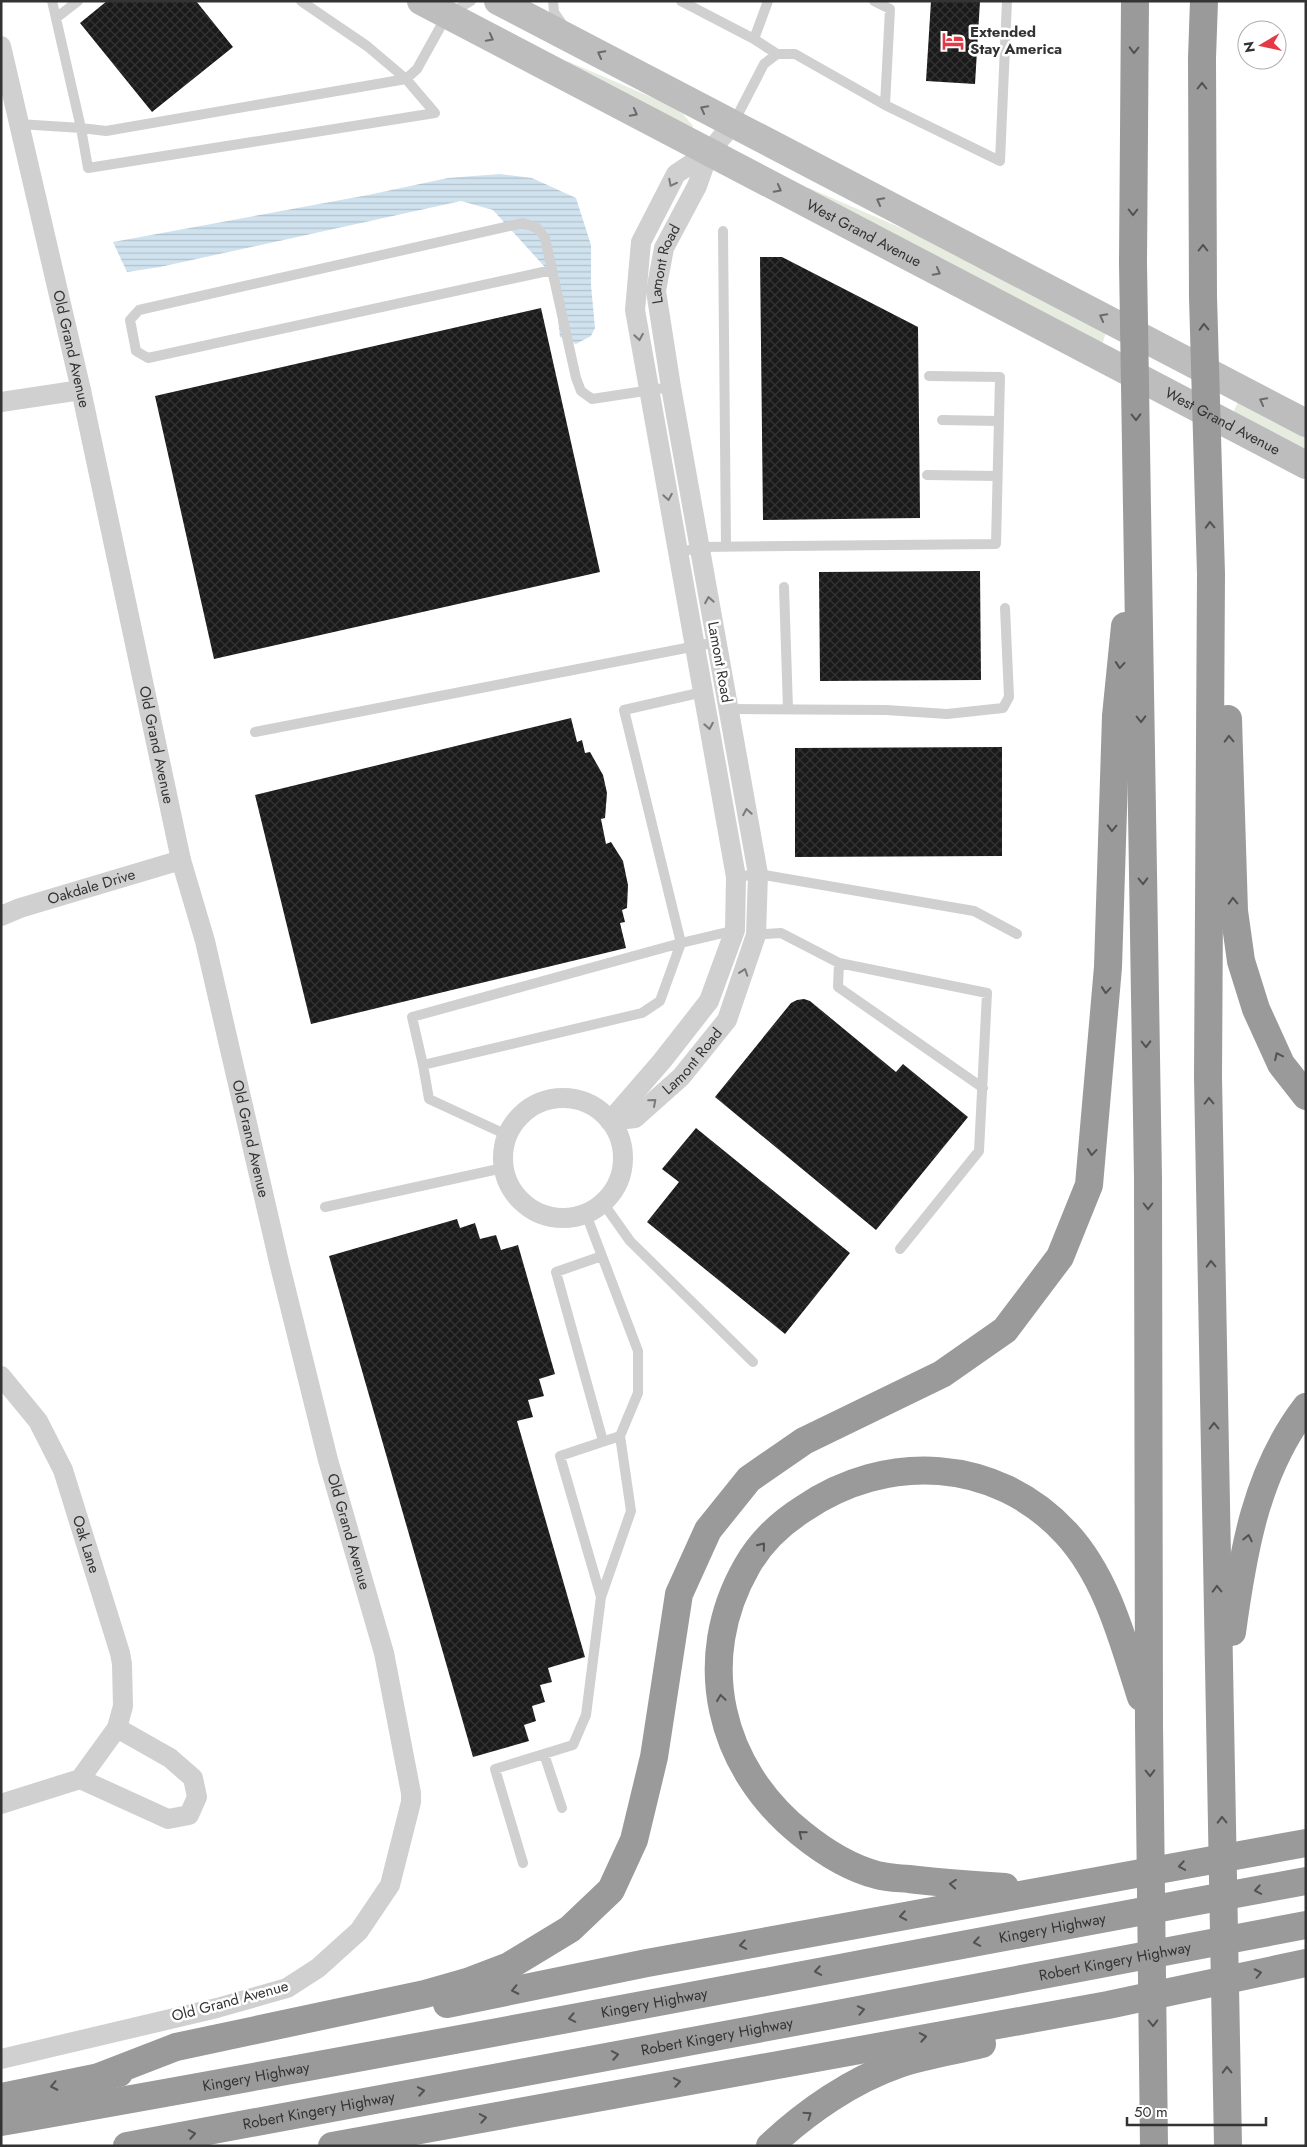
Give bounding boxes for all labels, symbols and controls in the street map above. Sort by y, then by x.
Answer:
north arrow [1237,20,1287,70]
place label: Extended Stay America [970,21,1062,60]
hotel icon: Extended Stay America [940,28,966,54]
one-way arrow [485,32,494,42]
text: N [1238,40,1260,54]
one-way arrow [1128,46,1139,54]
one-way arrow [597,50,606,60]
one-way arrow [1197,82,1207,90]
one-way arrow [700,105,709,115]
one-way arrow [629,107,638,117]
one-way arrow [668,177,678,186]
one-way arrow [773,183,782,193]
street label: West Grand Avenue [802,194,926,273]
one-way arrow [876,197,885,207]
one-way arrow [1128,209,1138,217]
street label: Lamont Road [645,220,686,305]
one-way arrow [1198,244,1208,252]
one-way arrow [932,266,941,276]
street label: Old Grand Avenue [47,288,96,410]
one-way arrow [1099,313,1108,323]
one-way arrow [1199,323,1209,331]
one-way arrow [634,333,644,342]
street label: West Grand Avenue [1161,382,1284,461]
one-way arrow [1259,397,1268,407]
one-way arrow [1131,413,1141,421]
one-way arrow [662,493,672,502]
one-way arrow [1205,521,1215,528]
one-way arrow [705,596,715,605]
street label: Lamont Road [702,620,738,704]
one-way arrow [1115,662,1126,670]
street label: Old Grand Avenue [133,684,180,806]
one-way arrow [1135,715,1146,723]
one-way arrow [703,722,714,730]
one-way arrow [1224,735,1234,742]
one-way arrow [742,808,752,817]
one-way arrow [1107,824,1117,832]
street label: Oakdale Drive [45,863,138,910]
one-way arrow [1138,878,1148,886]
one-way arrow [1228,897,1239,905]
one-way arrow [738,968,748,976]
one-way arrow [1100,986,1111,994]
street label: Lamont Road [657,1023,727,1100]
one-way arrow [1141,1040,1151,1048]
one-way arrow [1273,1052,1284,1061]
street label: Old Grand Avenue [226,1078,275,1200]
one-way arrow [1203,1097,1214,1105]
one-way arrow [647,1099,656,1108]
one-way arrow [1087,1148,1098,1156]
one-way arrow [1143,1203,1153,1211]
one-way arrow [1206,1259,1216,1267]
one-way arrow [1208,1422,1219,1430]
street label: Old Grand Avenue [321,1471,376,1593]
street label: Oak Lane [67,1512,106,1576]
one-way arrow [1243,1534,1253,1543]
one-way arrow [757,1543,765,1552]
one-way arrow [1212,1584,1223,1592]
one-way arrow [717,1694,727,1702]
one-way arrow [1144,1770,1155,1778]
one-way arrow [1217,1816,1228,1824]
one-way arrow [799,1832,808,1840]
one-way arrow [1178,1860,1186,1870]
one-way arrow [948,1879,956,1890]
one-way arrow [1253,1885,1262,1895]
street label: Kingery Highway [997,1907,1108,1949]
one-way arrow [898,1911,907,1921]
one-way arrow [973,1936,982,1946]
street label: Robert Kingery Highway [1037,1936,1193,1987]
one-way arrow [738,1940,747,1950]
one-way arrow [813,1966,822,1976]
one-way arrow [1254,1969,1263,1979]
street label: Old Grand Avenue [169,1975,291,2027]
street label: Kingery Highway [599,1982,710,2024]
one-way arrow [510,1984,519,1995]
one-way arrow [857,2005,866,2015]
street label: Robert Kingery Highway [639,2011,795,2061]
one-way arrow [568,2012,576,2022]
one-way arrow [1148,2020,1158,2028]
one-way arrow [919,2033,927,2043]
one-way arrow [611,2051,620,2061]
street label: Kingery Highway [201,2056,312,2097]
one-way arrow [1222,2066,1232,2074]
one-way arrow [673,2078,681,2088]
one-way arrow [49,2080,58,2091]
street label: Robert Kingery Highway [241,2085,397,2135]
one-way arrow [417,2087,426,2097]
scale bar [1127,2094,1266,2126]
text: 50 m [1134,2101,1168,2123]
one-way arrow [802,2112,811,2121]
one-way arrow [478,2113,487,2124]
one-way arrow [188,2129,197,2139]

